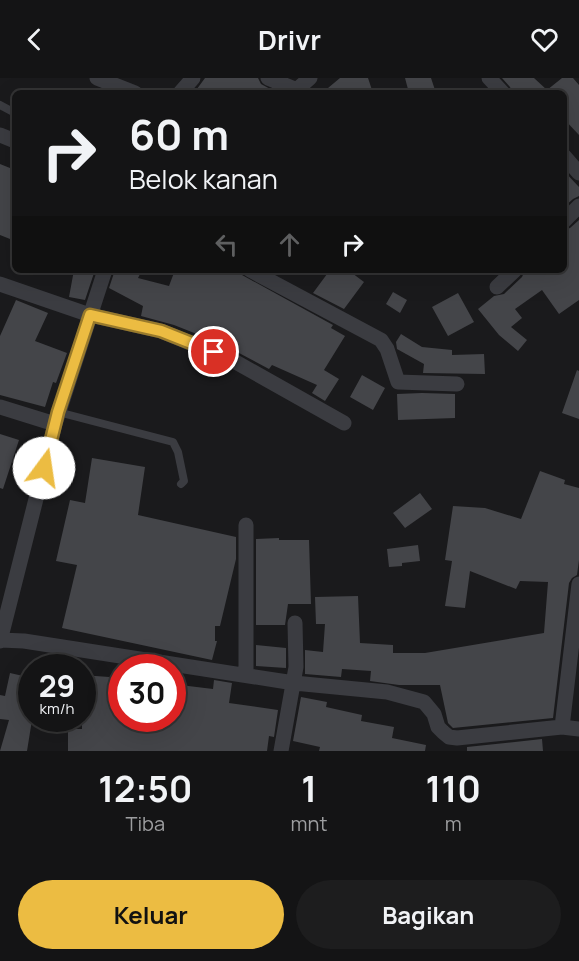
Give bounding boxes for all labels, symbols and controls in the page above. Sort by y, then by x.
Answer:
text: Drivr [258,21,321,58]
icon: back [18,23,51,56]
icon: heart [528,23,561,56]
text: 60 m [129,105,229,163]
icon: right [30,114,108,192]
text: Belok kanan [129,160,278,197]
icon: left [210,228,243,261]
icon: ahead [273,228,306,261]
icon: right [336,228,369,261]
pin [188,326,239,377]
icon: arrive [197,335,230,368]
position arrow [12,436,76,500]
speed limit sign: 30 [108,654,186,732]
text: 29 [39,665,75,706]
text: km/h [40,698,74,719]
text: 12:50 [98,764,192,813]
text: 1 [301,764,317,813]
text: 110 [426,764,481,813]
text: Tiba [126,810,165,837]
text: mnt [291,810,327,837]
text: m [445,810,462,837]
button: Keluar [18,880,284,949]
button: Bagikan [296,880,561,949]

